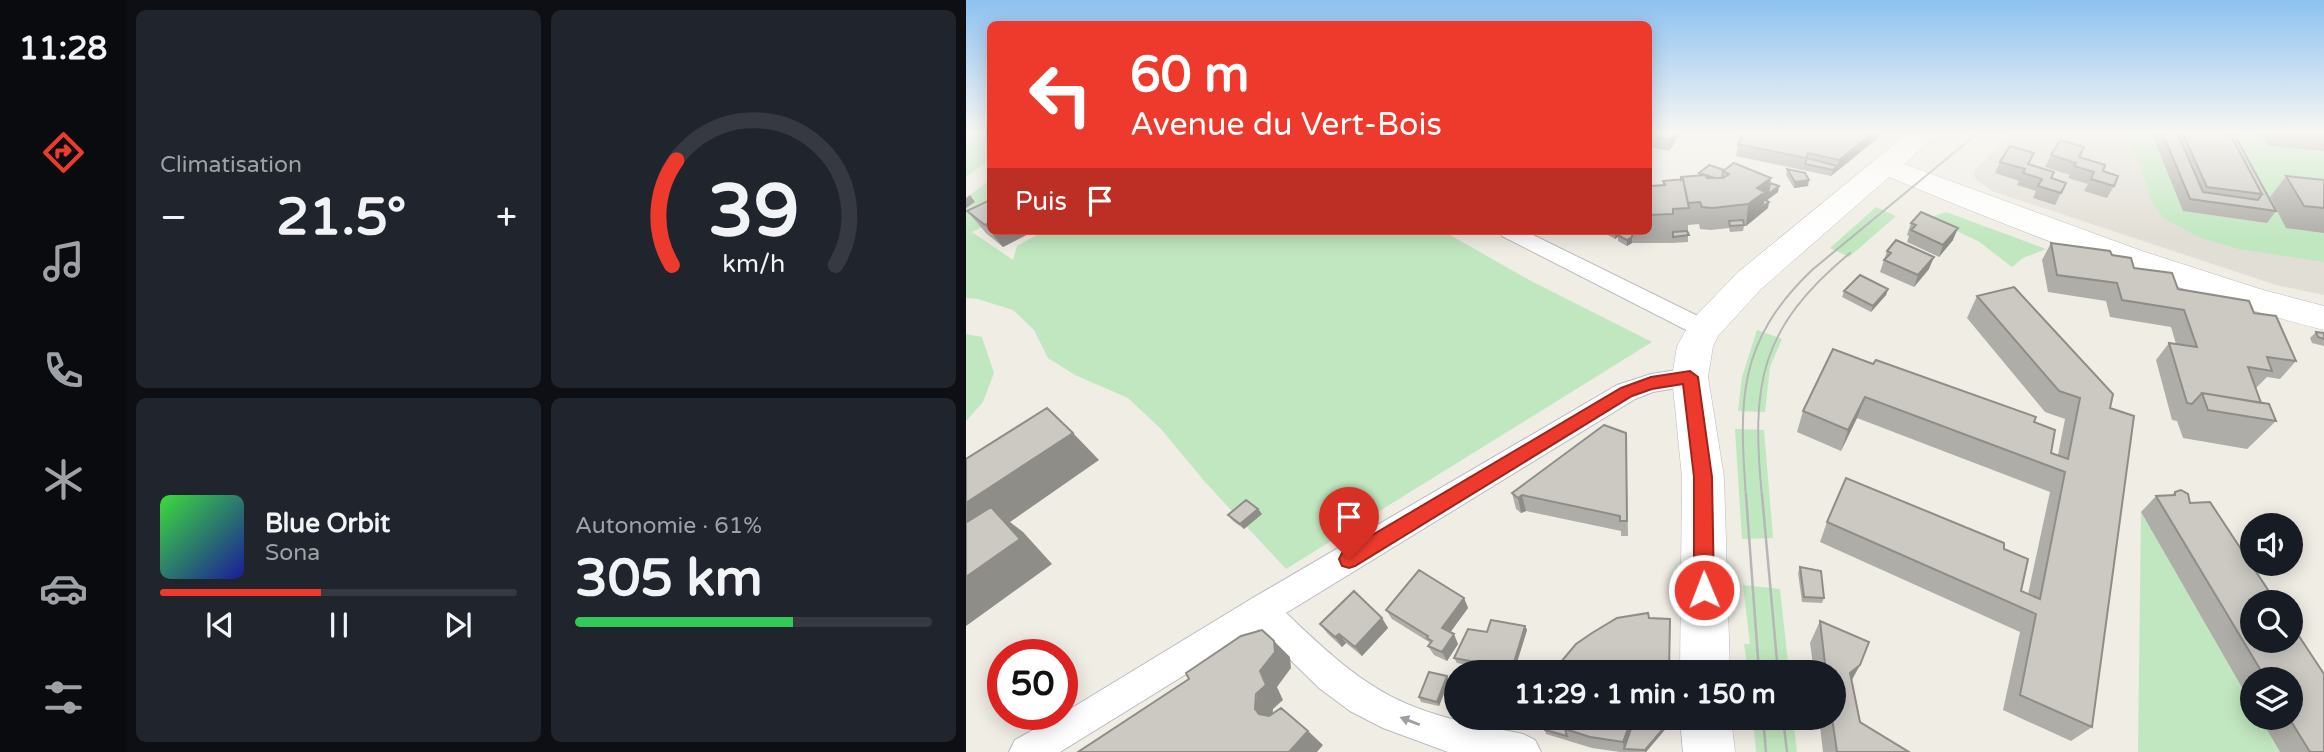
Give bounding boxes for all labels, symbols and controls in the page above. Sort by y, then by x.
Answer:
text: 11:28 [19,30,107,68]
text: 60 m [1130,46,1249,105]
icon: left [1015,49,1106,140]
text: Avenue du Vert-Bois [1130,106,1442,144]
icon: directions [39,128,88,177]
text: Climatisation [160,151,302,179]
text: 39 [708,168,799,256]
icon: arrive [1081,182,1119,220]
text: 21.5° [276,186,406,249]
text: Puis [1015,186,1067,217]
text: − [160,195,187,241]
text: + [496,195,517,241]
icon: music [39,237,88,286]
text: km/h [722,249,785,279]
icon: phone [39,346,88,395]
icon: climate [39,455,88,504]
pin [1319,487,1379,559]
icon: arrive [1330,498,1368,536]
text: Blue Orbit [265,508,390,539]
text: Autonomie · 61% [575,512,762,540]
map controls [2240,513,2303,730]
button: sound [2240,513,2303,576]
text: Sona [265,539,320,567]
text: 305 km [575,547,763,610]
position arrow [1667,553,1741,627]
icon: car [39,564,88,613]
button: search [2240,590,2303,653]
icon: previous [201,606,239,644]
icon: pause [320,606,358,644]
icon: next [439,606,477,644]
speed limit sign: 50 [987,639,1078,730]
button: layers [2240,667,2303,730]
icon: filters [39,673,88,722]
text: 11:29 · 1 min · 150 m [1514,679,1776,710]
one-way arrow [1399,715,1420,726]

